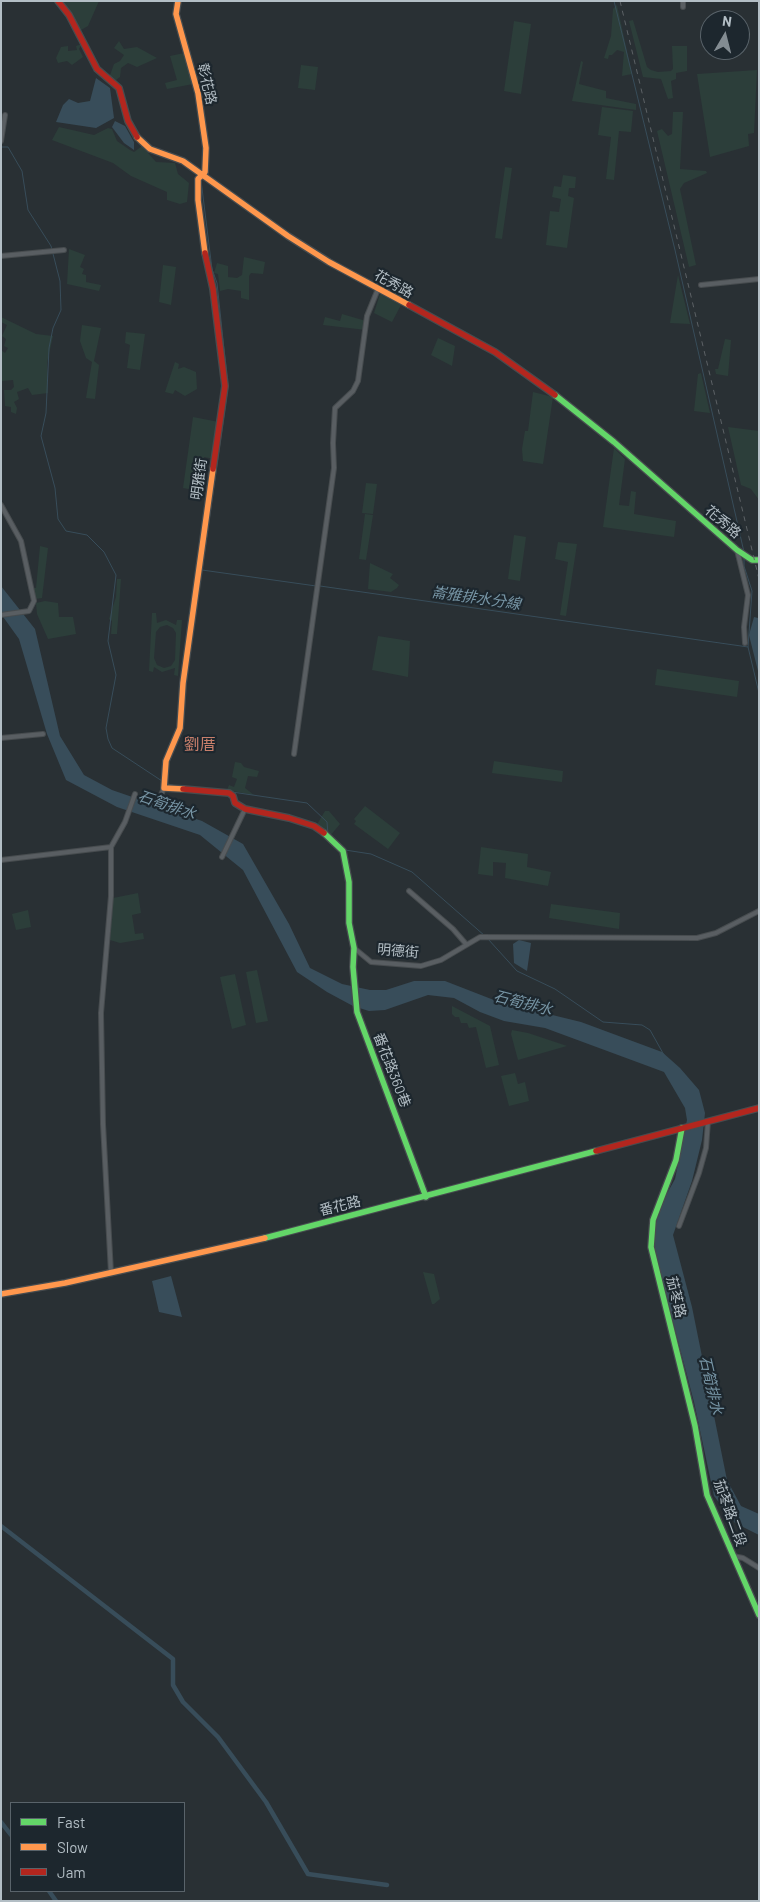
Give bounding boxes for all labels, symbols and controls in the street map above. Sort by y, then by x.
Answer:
north arrow [700,10,750,60]
text: N [721,12,733,30]
street label: 彰花路 [194,62,220,106]
street label: 花秀路 [372,266,416,302]
street label: 明雅街 [188,457,210,501]
street label: 花秀路 [702,502,744,542]
water label: 崙雅排水分線 [430,583,522,613]
district label: 劉厝 [184,735,216,755]
water label: 石筍排水 [136,787,198,823]
street label: 明德街 [376,941,420,961]
water label: 石筍排水 [492,987,554,1019]
street label: 番花路360巷 [370,1030,414,1110]
street label: 番花路 [318,1193,362,1219]
street label: 茄苳路 [663,1275,689,1319]
water label: 石筍排水 [695,1354,727,1416]
street label: 茄苳路二段 [710,1477,750,1549]
legend [10,1802,185,1892]
text: Fast [57,1813,85,1831]
text: Slow [57,1838,88,1856]
text: Jam [57,1863,86,1881]

